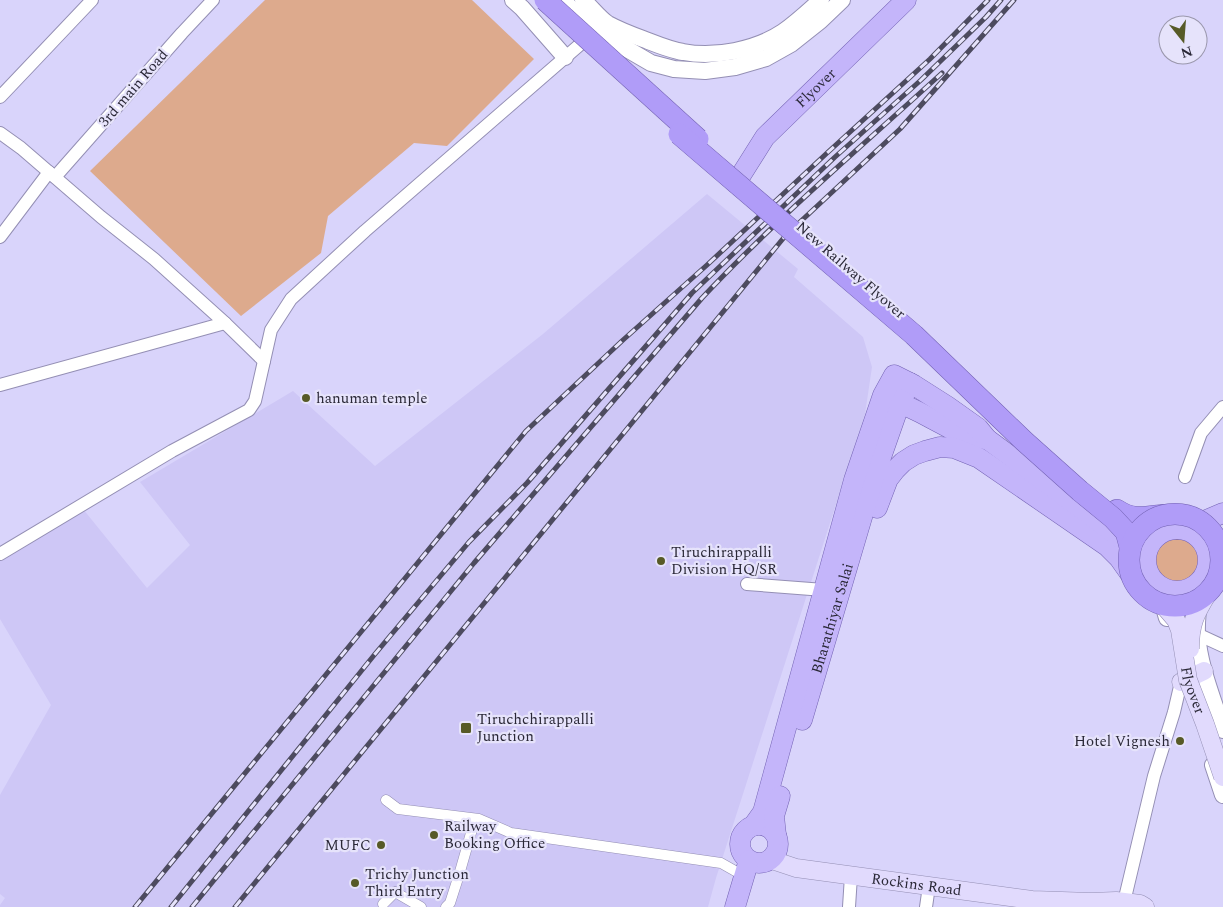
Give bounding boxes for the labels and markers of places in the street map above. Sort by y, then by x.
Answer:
place label: hanuman temple [316,387,427,410]
marker: hanuman temple [300,392,312,404]
place label: Tiruchirappalli Division HQ/SR [671,541,777,581]
marker: Tiruchirappalli Division HQ/SR [655,555,667,567]
place label: Tiruchchirappalli Junction [477,708,594,748]
marker: Tiruchchirappalli Junction [459,721,473,735]
place label: Hotel Vignesh [1074,730,1170,753]
marker: Hotel Vignesh [1174,735,1186,747]
place label: Railway Booking Office [444,815,545,855]
marker: Railway Booking Office [428,829,440,841]
place label: MUFC [324,834,371,857]
marker: MUFC [375,839,387,851]
place label: Trichy Junction Third Entry [365,863,469,903]
marker: Trichy Junction Third Entry [349,877,361,889]

